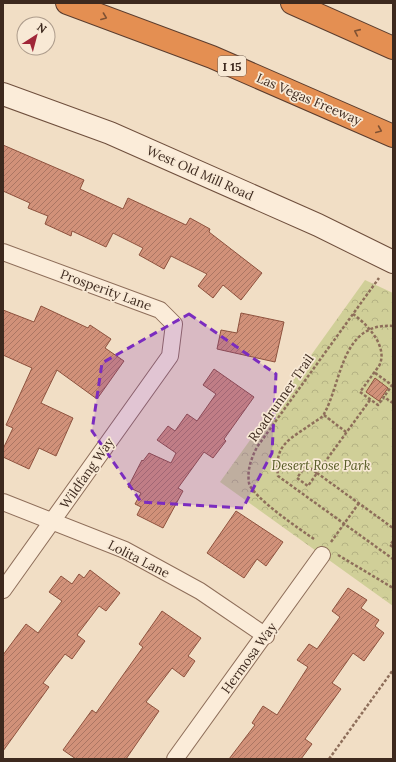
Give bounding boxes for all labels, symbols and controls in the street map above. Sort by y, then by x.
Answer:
one-way arrow [100,12,107,20]
north arrow [16,16,56,56]
text: N [34,20,50,36]
one-way arrow [354,29,362,37]
road number: I 15 [218,56,246,76]
street label: Las Vegas Freeway [254,69,364,129]
one-way arrow [375,125,383,133]
street label: West Old Mill Road [144,142,256,204]
street label: Prosperity Lane [58,266,154,314]
street label: Roadrunner Trail [244,351,318,445]
street label: Wildfang Way [56,434,118,512]
park label: Desert Rose Park [272,457,371,474]
street label: Lolita Lane [105,536,173,582]
street label: Hermosa Way [218,619,281,697]

